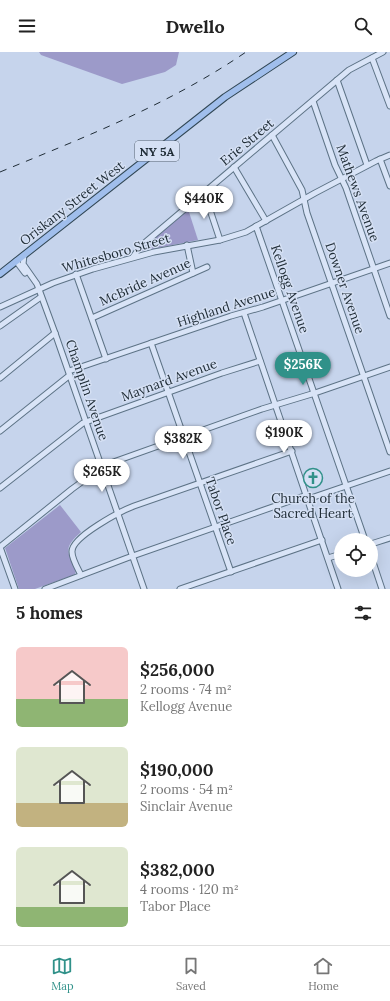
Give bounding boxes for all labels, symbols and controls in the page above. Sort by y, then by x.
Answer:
icon: menu [16,15,38,37]
text: Dwello [165,15,225,38]
icon: search [352,15,374,37]
street label: Erie Street [217,115,277,169]
road number: NY 5A [135,141,179,161]
street label: Mathews Avenue [333,142,383,244]
street label: Oriskany Street West [16,157,128,249]
pin: $440K [176,186,232,220]
text: $440K [184,190,224,207]
street label: Whitesboro Street [60,229,172,277]
street label: Downer Avenue [321,240,369,336]
street label: Kellogg Avenue [267,243,313,335]
street label: McBride Avenue [97,254,193,310]
street label: Highland Avenue [175,283,277,331]
street label: Champlin Avenue [62,337,112,443]
pin: $256K [275,352,331,386]
street label: Maynard Avenue [119,355,219,405]
text: $256K [284,356,322,373]
pin: $190K [256,420,312,454]
text: $190K [265,424,303,441]
pin: $382K [155,426,211,460]
text: $382K [164,430,202,447]
pin: $265K [74,459,130,493]
text: $265K [83,463,121,480]
church icon: Church of the Sacred Heart [302,467,324,489]
street label: Tabor Place [201,475,241,547]
place label: Church of the Sacred Heart [271,490,355,522]
map controls [334,533,378,577]
button: locate [334,533,378,577]
text: 5 homes [16,602,83,624]
icon: filters [352,602,374,624]
text: $256,000 [140,659,214,681]
icon: home [48,663,96,711]
text: 2 rooms · 74 m² [140,681,232,698]
text: Kellogg Avenue [140,698,232,715]
text: $190,000 [140,759,214,781]
icon: home [48,763,96,811]
text: 2 rooms · 54 m² [140,781,233,798]
text: Sinclair Avenue [140,798,233,815]
text: $382,000 [140,859,215,881]
icon: home [48,863,96,911]
text: 4 rooms · 120 m² [140,881,239,898]
text: Tabor Place [140,898,211,915]
tab: Map [51,955,74,993]
tab: Saved [176,955,206,993]
tab: Home [308,955,339,993]

